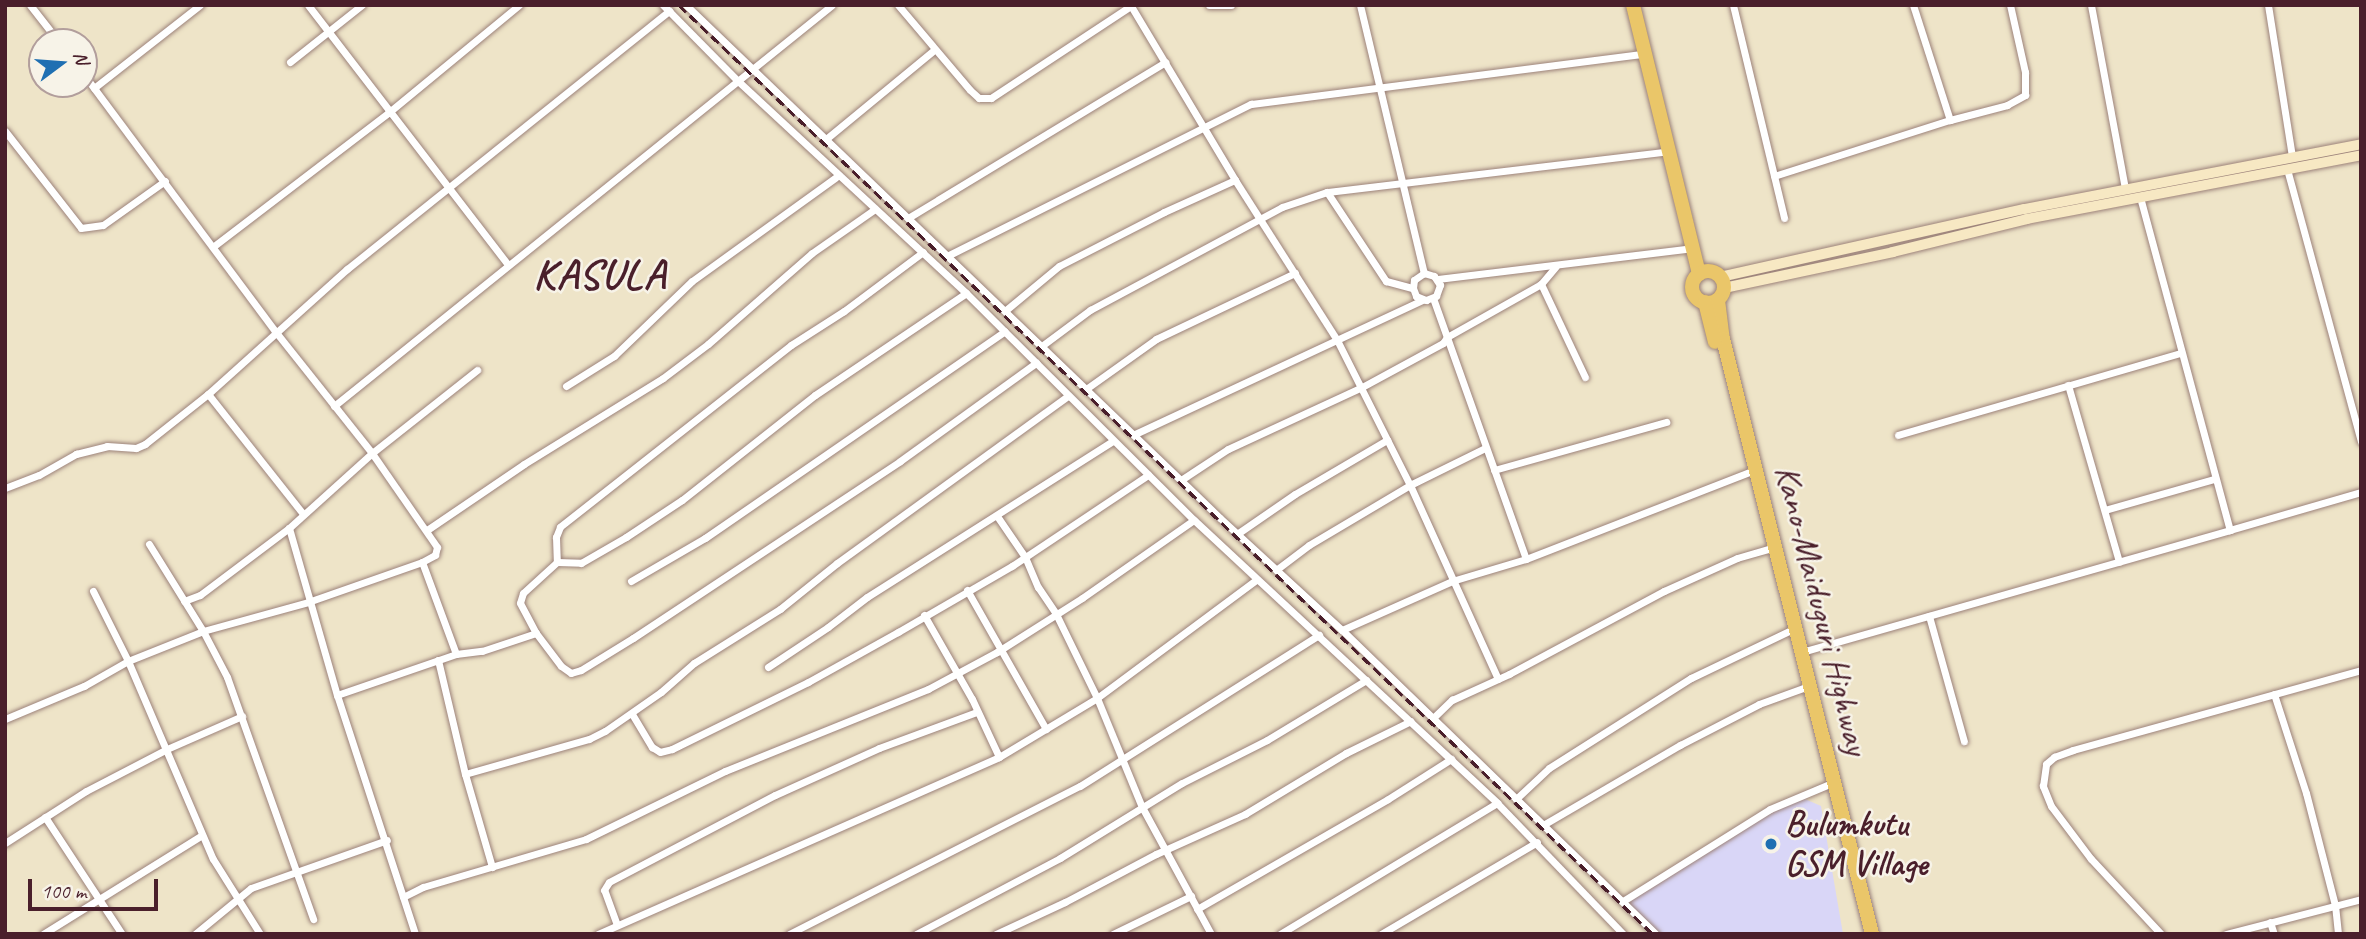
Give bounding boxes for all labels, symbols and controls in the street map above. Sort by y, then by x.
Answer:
north arrow [28,28,98,98]
text: N [68,49,94,67]
district label: KASULA [534,250,666,300]
street label: Kano-Maiduguri Highway [1766,461,1878,759]
place label: Bulumkutu GSM Village [1785,803,1927,885]
marker: Bulumkutu GSM Village [1763,836,1779,852]
scale bar [32,866,161,910]
text: 100 m [41,878,86,904]

